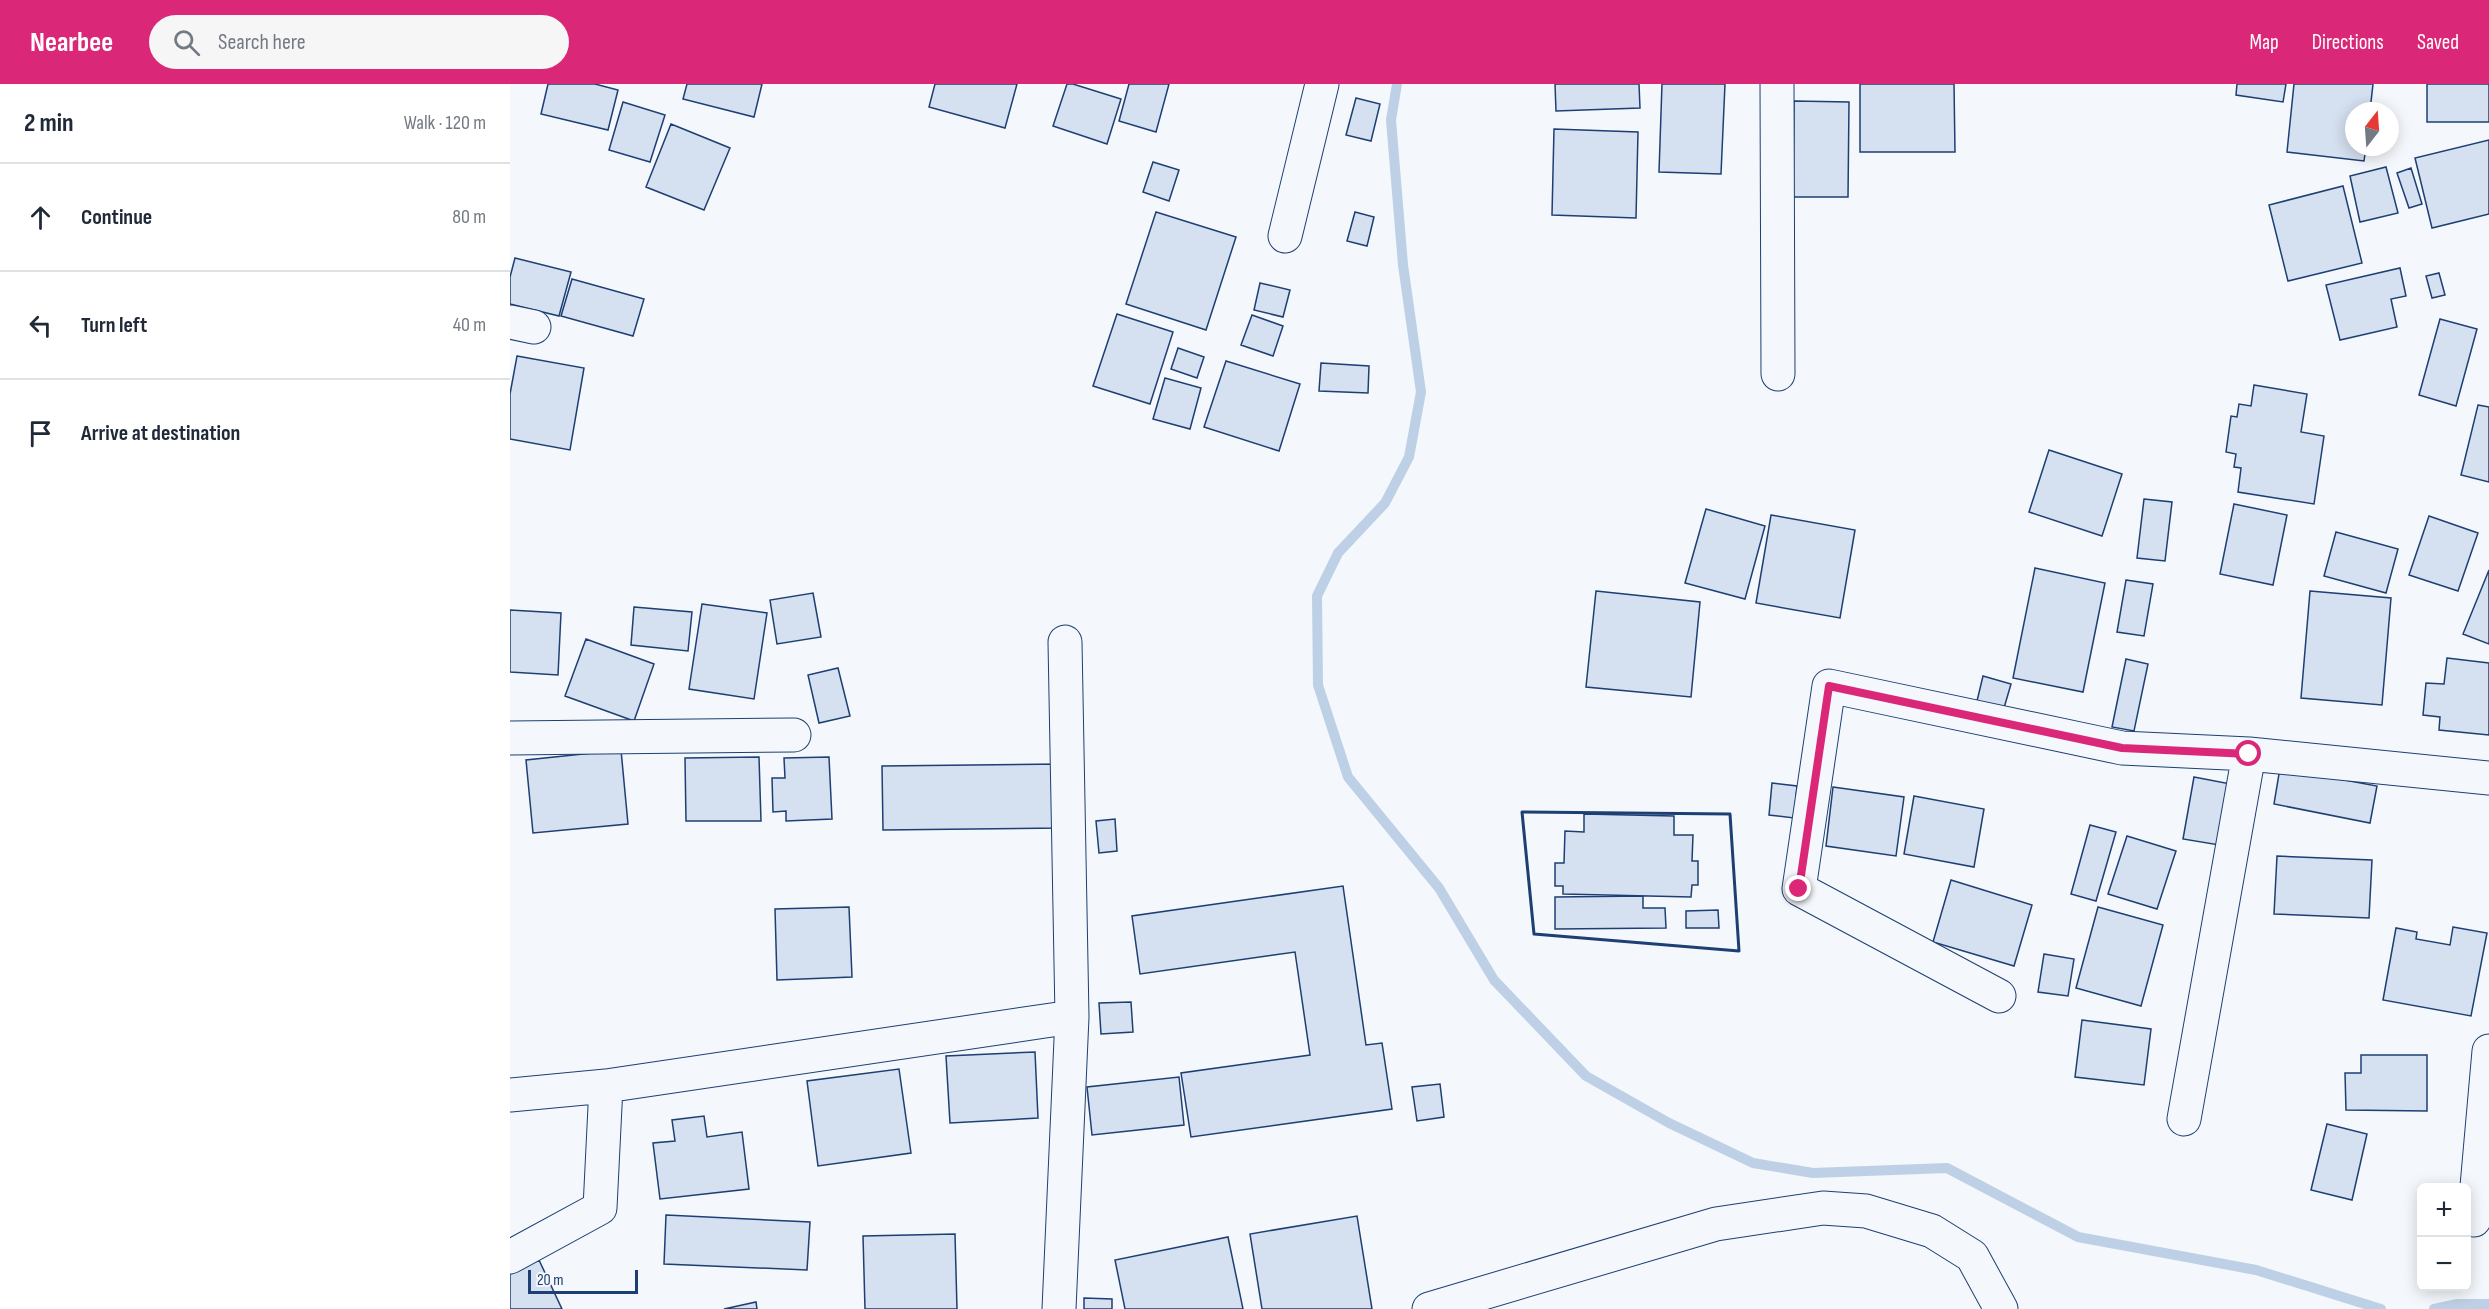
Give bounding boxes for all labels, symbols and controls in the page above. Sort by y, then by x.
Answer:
search box [149,15,569,69]
text: Nearbee [30,26,113,59]
icon: search [170,26,203,59]
text: Search here [218,29,306,56]
text: Map [2249,30,2279,55]
text: Directions [2312,30,2384,55]
text: Saved [2417,30,2459,55]
north arrow [2345,102,2399,156]
text: 2 min [24,108,74,139]
text: Walk · 120 m [404,111,486,135]
icon: ahead [24,201,57,234]
text: Continue [81,204,152,231]
text: 80 m [452,205,486,229]
icon: left [24,309,57,342]
text: Turn left [81,312,147,339]
text: 40 m [453,313,486,337]
icon: arrive [24,417,57,450]
text: Arrive at destination [81,420,240,447]
route start [2235,740,2261,766]
route end [1785,875,1811,901]
map controls [2417,1183,2471,1291]
button: + [2417,1183,2471,1237]
button: − [2417,1237,2471,1291]
scale bar [528,1267,638,1294]
text: 20 m [537,1271,564,1290]

